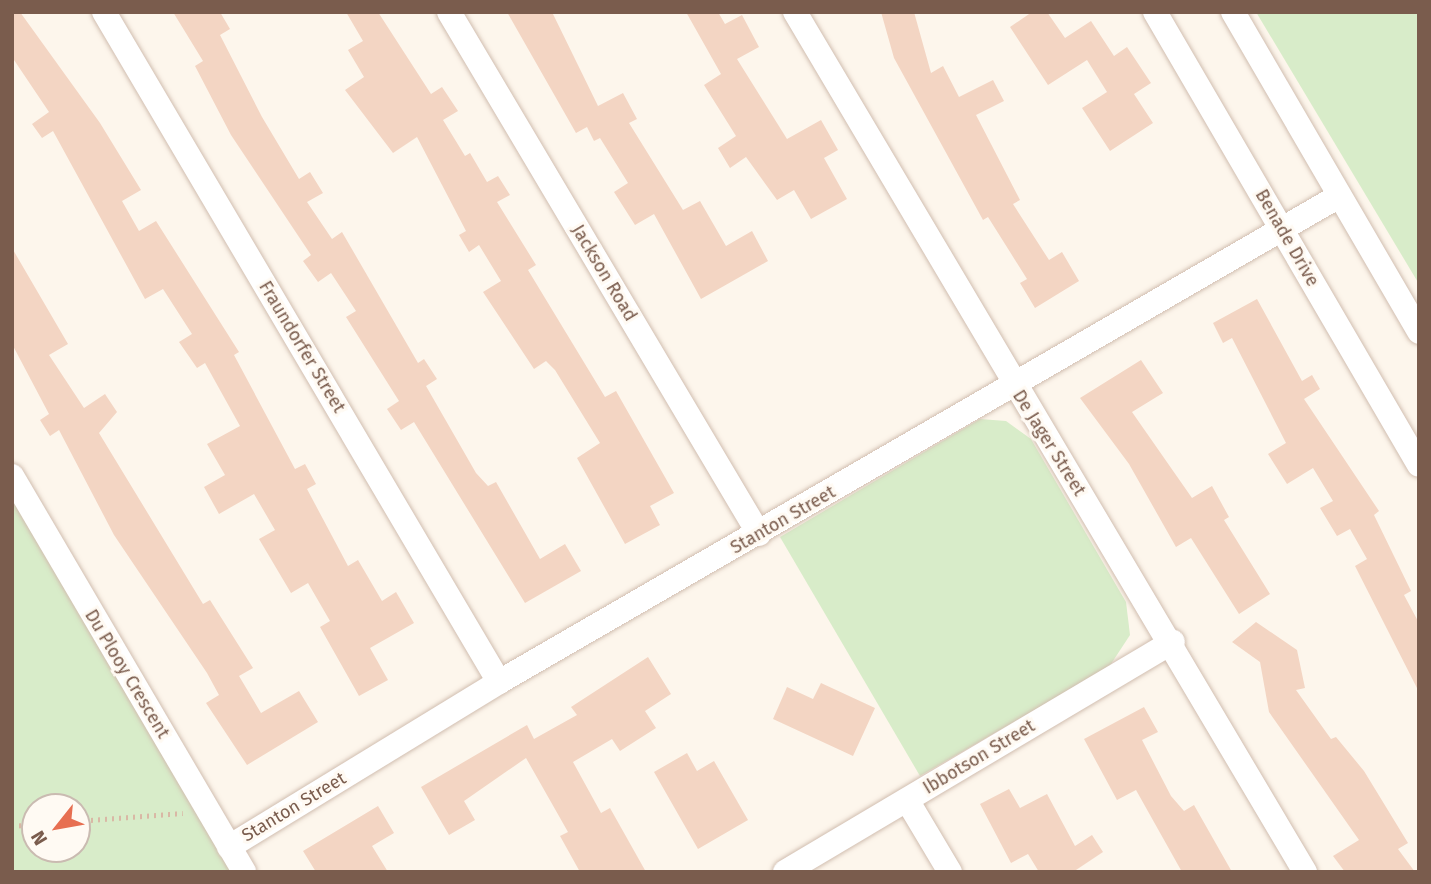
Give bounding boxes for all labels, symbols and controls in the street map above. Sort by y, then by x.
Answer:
street label: Benade Drive [1250,186,1324,290]
street label: Jackson Road [567,221,641,325]
street label: Fraundorfer Street [254,277,350,417]
street label: De Jager Street [1008,386,1090,500]
street label: Stanton Street [727,481,839,559]
street label: Du Plooy Crescent [80,606,174,742]
street label: Ibbotson Street [919,715,1039,799]
street label: Stanton Street [238,768,350,846]
north arrow [21,793,91,863]
text: N [26,827,52,849]

